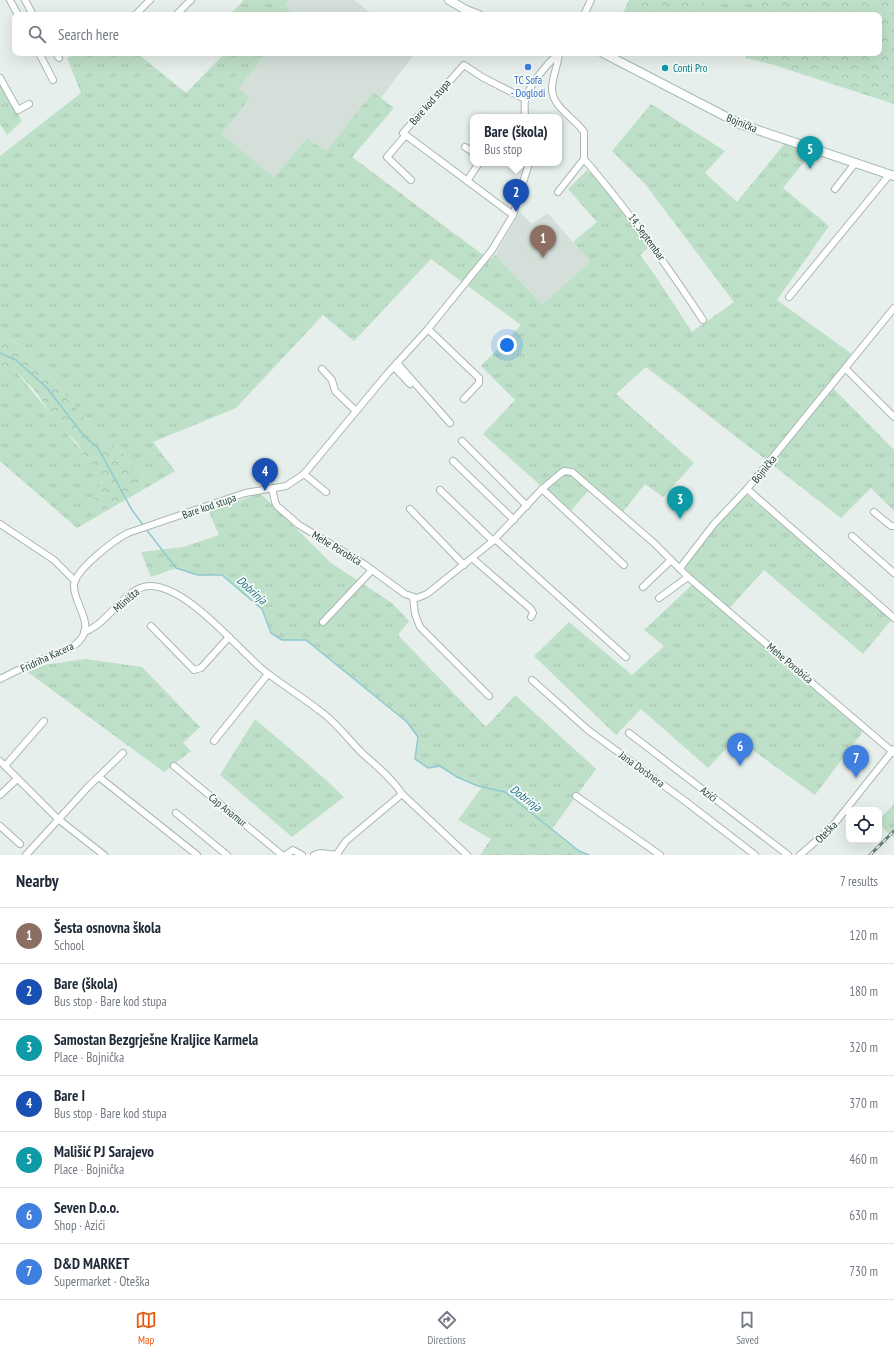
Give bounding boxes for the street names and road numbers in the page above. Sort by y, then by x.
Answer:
street label: Bare kod stupa [406,76,454,128]
street label: Bojnička [724,110,760,136]
street label: 14. Septembar [625,211,669,263]
street label: Bojnička [748,452,780,486]
street label: Bare kod stupa [180,490,238,522]
street label: Mehe Porobića [309,528,365,568]
street label: Mliništa [110,585,142,615]
street label: Fridriha Kacera [18,639,76,675]
street label: Mehe Porobića [764,640,816,686]
street label: Jana Doršnera [616,747,667,790]
street label: Azići [698,783,720,805]
street label: Cap Anamur [206,790,250,830]
street label: Oteška [812,818,840,846]

